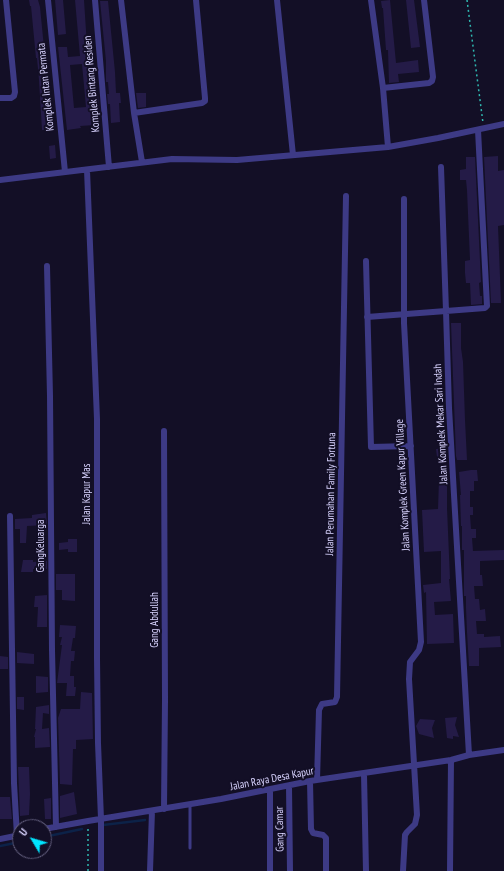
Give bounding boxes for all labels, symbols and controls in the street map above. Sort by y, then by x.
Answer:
street label: Komplek Bintang Residen [81,35,103,133]
street label: Komplek Intan Permata [35,42,57,132]
street label: Jalan Komplek Mekar Sari Indah [431,364,451,484]
street label: Jalan Komplek Green Kapur Village [393,419,413,551]
street label: Jalan Perumahan Family Fortuna [323,432,339,556]
street label: Jalan Kapur Mas [80,464,94,524]
street label: GangKeluarga [34,520,48,572]
street label: Gang Abdullah [148,592,162,648]
street label: Jalan Raya Desa Kapur [229,764,315,794]
street label: Gang Camar [273,806,287,852]
north arrow [12,819,52,859]
text: U [16,826,31,839]

